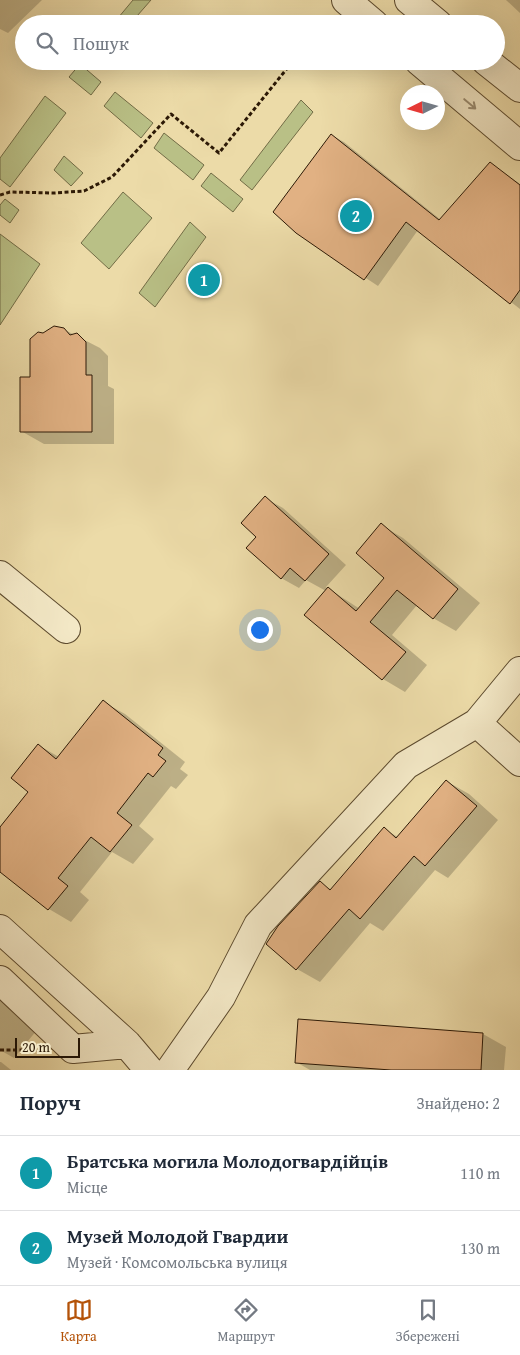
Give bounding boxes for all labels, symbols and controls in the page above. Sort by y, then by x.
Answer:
search box [15,15,505,70]
icon: search [33,29,61,57]
text: Пошук [73,29,129,57]
north arrow [400,85,445,130]
one-way arrow [463,98,476,110]
pin: 2 [340,197,372,235]
pin: 1 [188,261,220,299]
your location [247,617,273,643]
scale bar [15,1035,80,1058]
text: 20 m [22,1037,50,1057]
text: Поруч [20,1087,81,1118]
text: Знайдено: 2 [417,1091,500,1115]
text: Братська могила Молодогвардійців [67,1147,388,1175]
text: 1 [32,1161,40,1185]
text: 110 m [460,1161,500,1185]
text: Місце [67,1175,108,1199]
text: Музей Молодой Гвардии [67,1222,288,1250]
text: 2 [32,1236,40,1260]
text: 130 m [460,1236,500,1260]
text: Музей · Комсомольська вулиця [67,1250,288,1274]
tab: Карта [60,1296,97,1346]
tab: Маршрут [217,1296,275,1346]
tab: Збережені [396,1296,460,1346]

